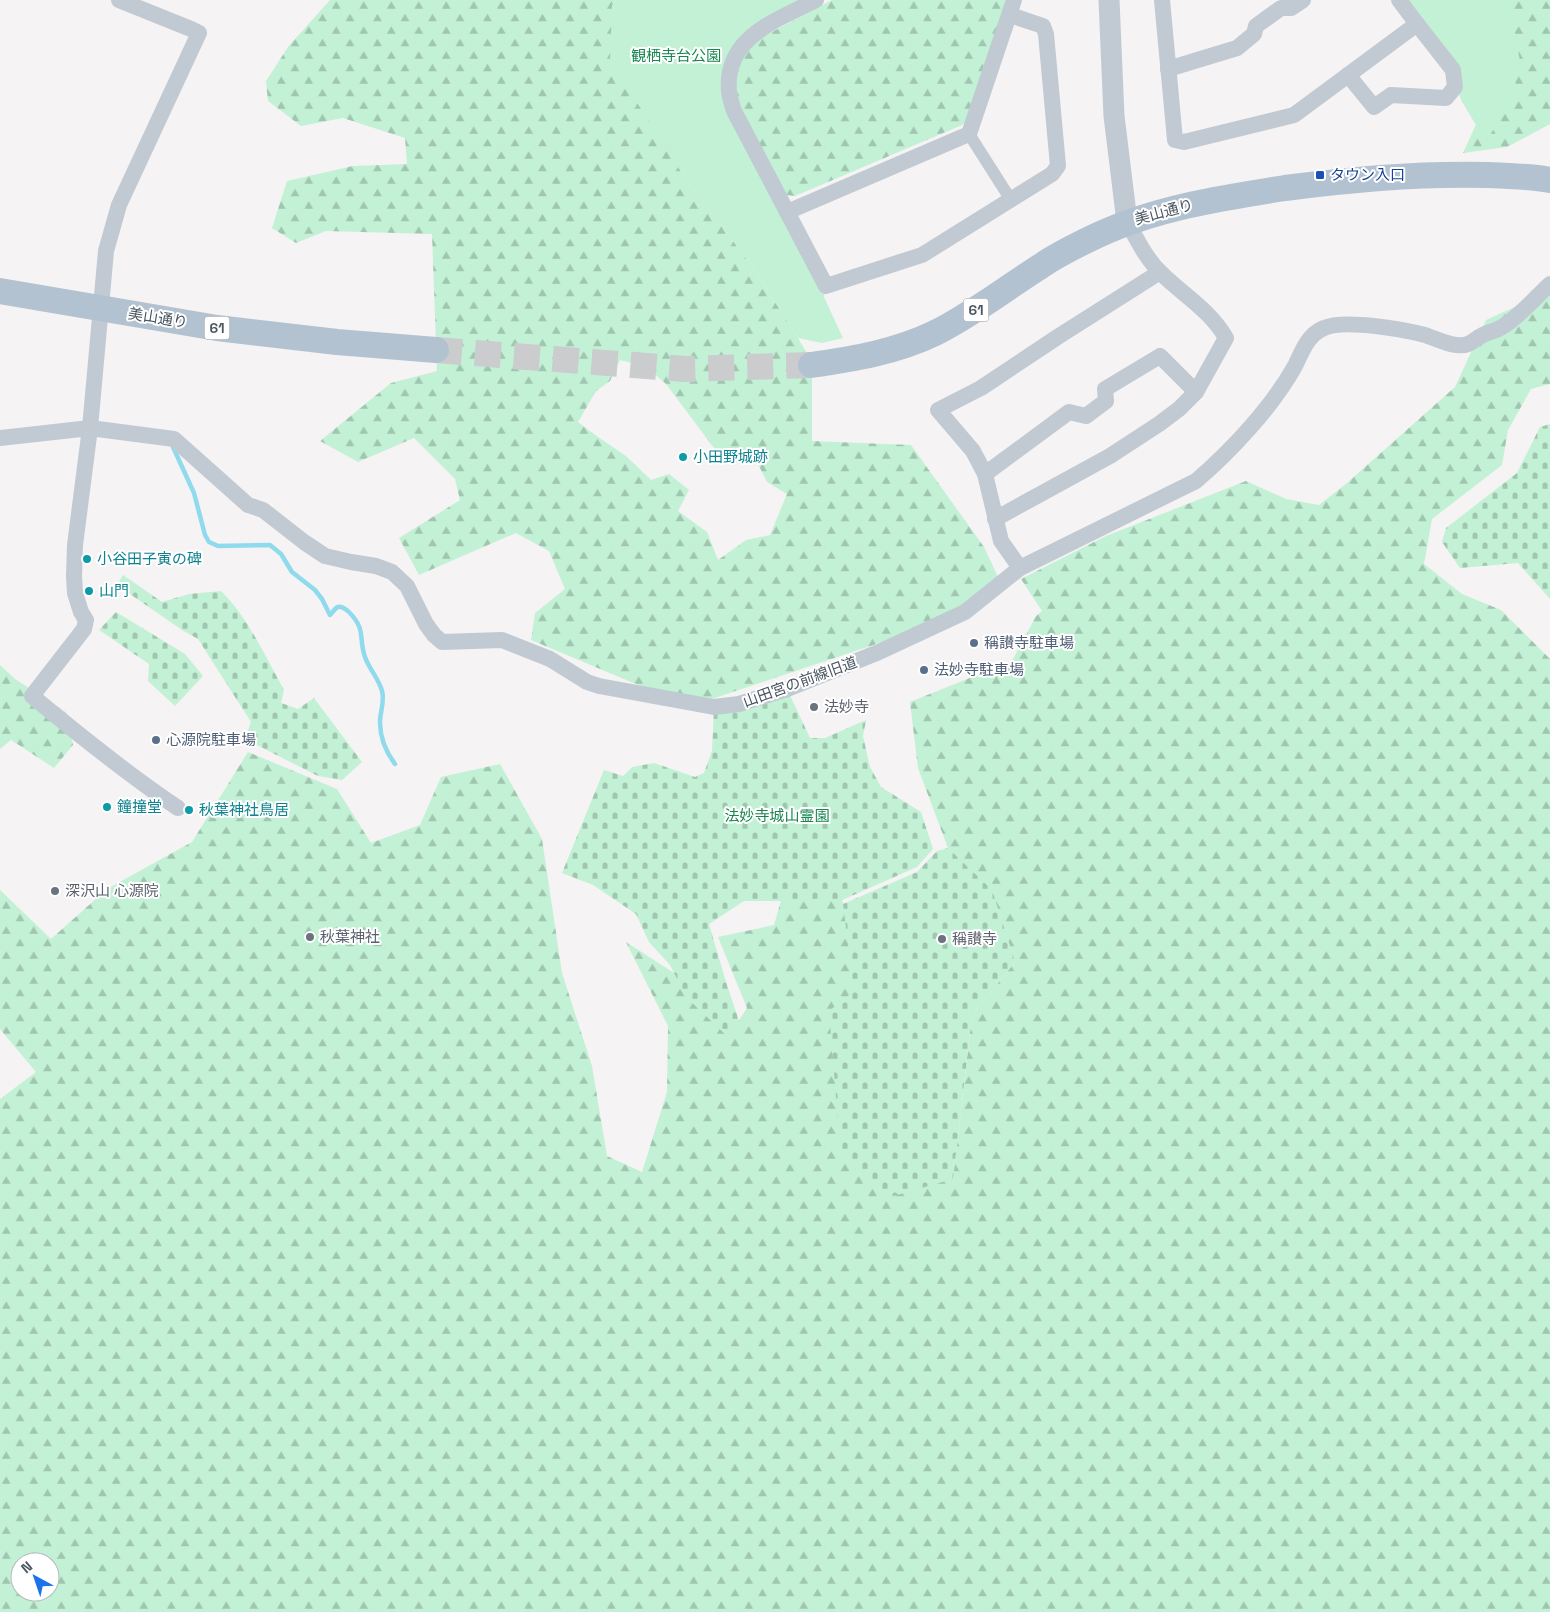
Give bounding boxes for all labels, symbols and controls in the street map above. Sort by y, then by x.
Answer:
park label: 観栖寺台公園 [631,46,721,65]
place label: タウン入口 [1330,165,1405,184]
marker: タウン入口 [1314,169,1326,181]
street label: 美山通り [1132,195,1195,228]
road number: 61 [964,298,988,322]
street label: 美山通り [127,303,189,332]
road number: 61 [204,316,230,339]
place label: 小田野城跡 [693,447,768,466]
marker: 小田野城跡 [677,451,689,463]
place label: 小谷田子寅の碑 [97,549,202,568]
marker: 小谷田子寅の碑 [81,553,93,565]
place label: 山門 [99,581,129,600]
marker: 山門 [83,585,95,597]
place label: 稱讃寺駐車場 [984,633,1074,652]
marker: 稱讃寺駐車場 [968,637,980,649]
street label: 山田宮の前線旧道 [740,652,859,711]
place label: 法妙寺駐車場 [934,660,1024,679]
marker: 法妙寺駐車場 [918,664,930,676]
place label: 法妙寺 [824,697,869,716]
marker: 法妙寺 [808,701,820,713]
place label: 心源院駐車場 [166,730,256,749]
marker: 心源院駐車場 [150,734,162,746]
place label: 鐘撞堂 [117,797,162,816]
place label: 秋葉神社鳥居 [199,800,289,819]
marker: 鐘撞堂 [101,801,113,813]
marker: 秋葉神社鳥居 [183,804,195,816]
park label: 法妙寺城山霊園 [724,806,830,825]
place label: 深沢山 心源院 [65,881,159,900]
marker: 深沢山 心源院 [49,885,61,897]
place label: 秋葉神社 [320,927,380,946]
place label: 稱讃寺 [952,929,997,948]
marker: 秋葉神社 [304,931,316,943]
marker: 稱讃寺 [936,933,948,945]
north arrow [10,1552,60,1602]
text: N [17,1557,36,1577]

